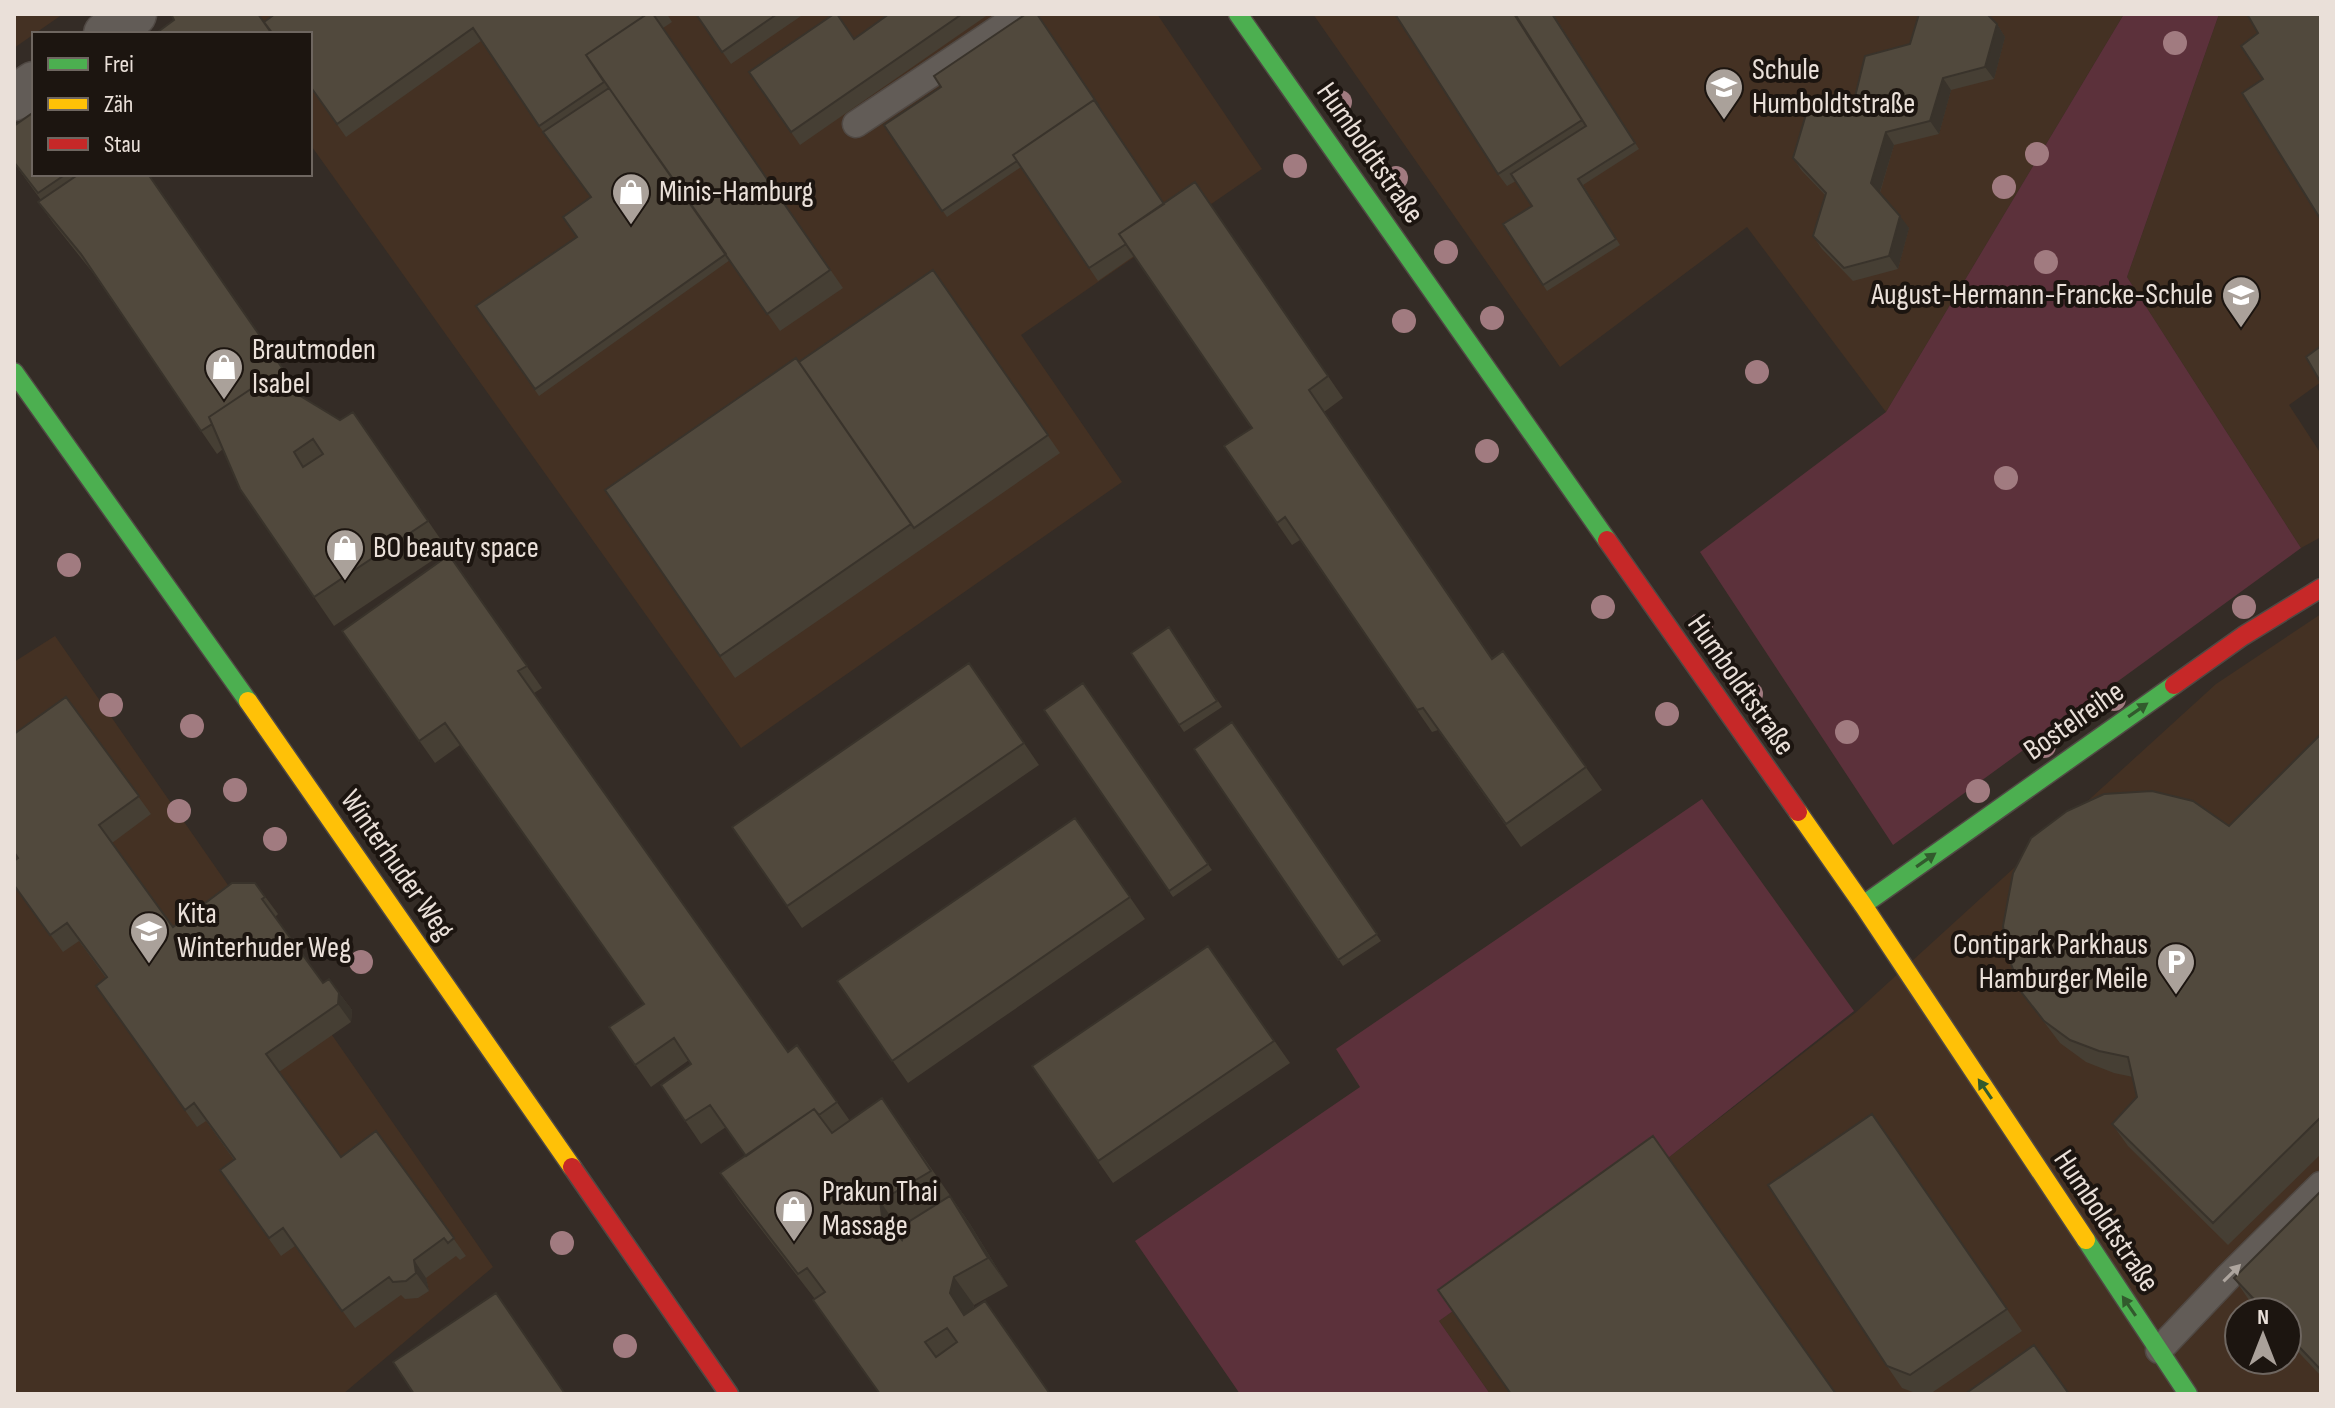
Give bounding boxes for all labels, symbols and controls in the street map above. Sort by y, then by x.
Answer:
legend [32,32,312,176]
text: Frei [104,50,134,79]
place label: Schule Humboldtstraße [1752,52,1915,122]
school or university icon: Schule Humboldtstraße [1703,66,1745,121]
street label: Humboldtstraße [1308,76,1432,230]
text: Zäh [104,90,133,119]
text: Stau [104,130,141,159]
shop icon: Minis-Hamburg [610,171,652,226]
place label: Minis-Hamburg [659,174,813,210]
school or university icon: August-Hermann-Francke-Schule [2220,274,2262,329]
place label: August-Hermann-Francke-Schule [1870,277,2213,313]
place label: Brautmoden Isabel [252,332,376,402]
shop icon: Brautmoden Isabel [203,346,245,401]
shop icon: BO beauty space [324,527,366,582]
place label: BO beauty space [373,530,539,566]
street label: Humboldtstraße [1679,608,1803,762]
street label: Bostelreihe [2017,674,2131,768]
one-way arrow [2128,703,2149,718]
street label: Winterhuder Weg [332,783,462,947]
one-way arrow [1916,853,1937,868]
place label: Kita Winterhuder Weg [177,896,351,966]
school or university icon: Kita Winterhuder Weg [128,910,170,965]
place label: Contipark Parkhaus Hamburger Meile [1953,927,2148,997]
parking icon: Contipark Parkhaus Hamburger Meile [2155,941,2197,996]
one-way arrow [1978,1079,1993,1100]
street label: Humboldtstraße [2045,1143,2167,1299]
place label: Prakun Thai Massage [822,1174,938,1244]
shop icon: Prakun Thai Massage [773,1188,815,1243]
one-way arrow [2222,1264,2241,1283]
one-way arrow [2122,1295,2137,1316]
north arrow [2223,1296,2303,1376]
text: N [2257,1304,2269,1331]

